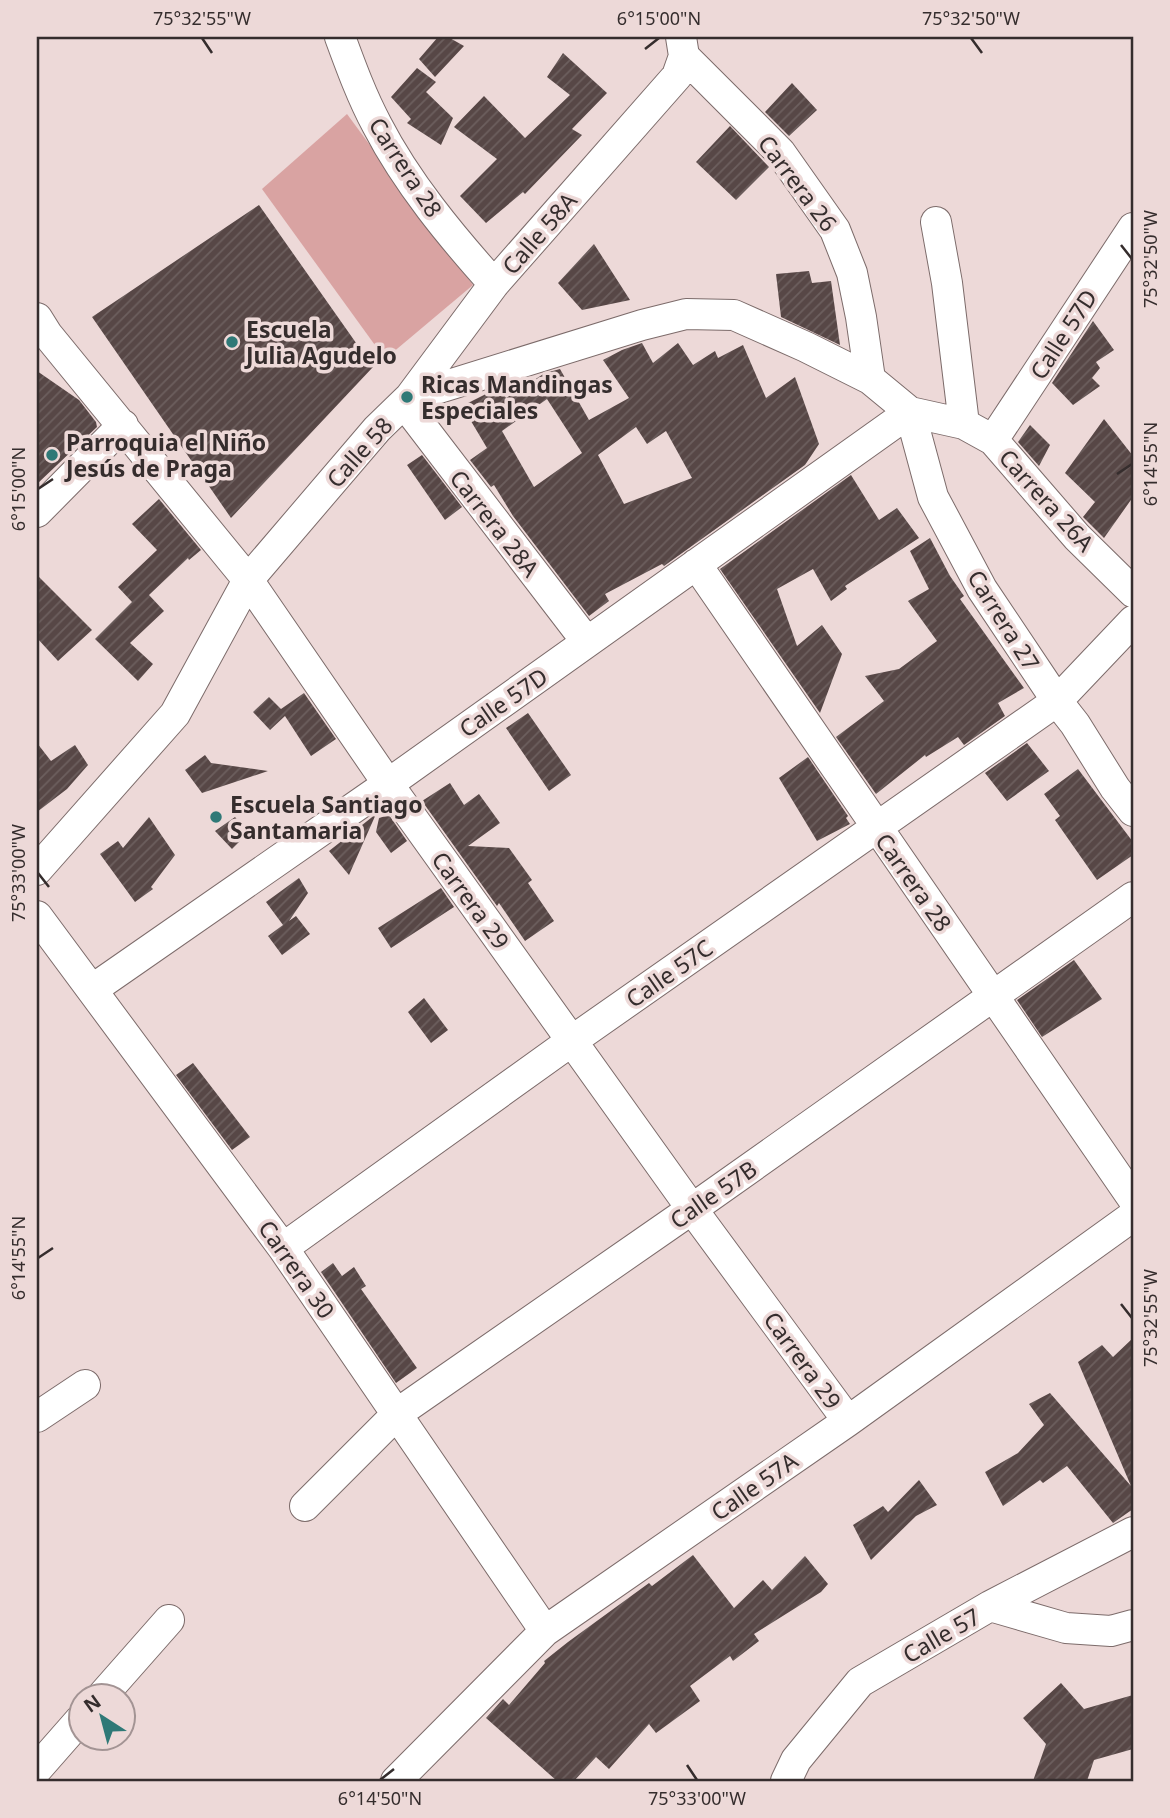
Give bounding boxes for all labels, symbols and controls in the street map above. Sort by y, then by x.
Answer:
text: 75°32'55"W [153,6,251,30]
text: 6°15'00"N [617,6,701,30]
text: 75°32'50"W [922,6,1020,30]
street label: Carrera 28 [362,111,450,223]
street label: Carrera 26 [751,128,845,238]
street label: Calle 58A [494,185,584,281]
text: 75°32'50"W [1138,210,1162,308]
street label: Calle 57D [1022,283,1104,385]
place label: Escuela Julia Agudelo [244,313,397,371]
marker: Escuela Julia Agudelo [224,334,240,350]
place label: Ricas Mandingas Especiales [421,368,613,426]
marker: Ricas Mandingas Especiales [399,389,415,405]
street label: Calle 58 [319,410,399,494]
text: 6°14'55"N [1138,422,1162,506]
place label: Parroquia el Niño Jesús de Praga [64,426,266,484]
street label: Carrera 26A [992,442,1102,558]
text: 6°15'00"N [6,447,30,531]
marker: Parroquia el Niño Jesús de Praga [44,447,60,463]
street label: Carrera 28A [443,463,547,583]
street label: Carrera 27 [960,564,1048,676]
street label: Calle 57D [452,660,554,744]
place label: Escuela Santiago Santamaria [230,788,423,846]
marker: Escuela Santiago Santamaria [208,809,224,825]
text: 75°33'00"W [6,824,30,922]
street label: Carrera 28 [868,826,960,938]
street label: Carrera 29 [425,845,517,955]
street label: Calle 57C [619,931,719,1015]
street label: Calle 57B [663,1152,763,1236]
street label: Carrera 30 [251,1213,343,1325]
text: 6°14'55"N [6,1216,30,1300]
text: 75°32'55"W [1138,1269,1162,1367]
street label: Carrera 29 [757,1305,849,1415]
street label: Calle 57A [704,1444,804,1528]
street label: Calle 57 [896,1600,986,1670]
north arrow [66,1682,136,1752]
text: N [78,1688,106,1718]
text: 6°14'50"N [338,1786,422,1810]
text: 75°33'00"W [648,1786,746,1810]

